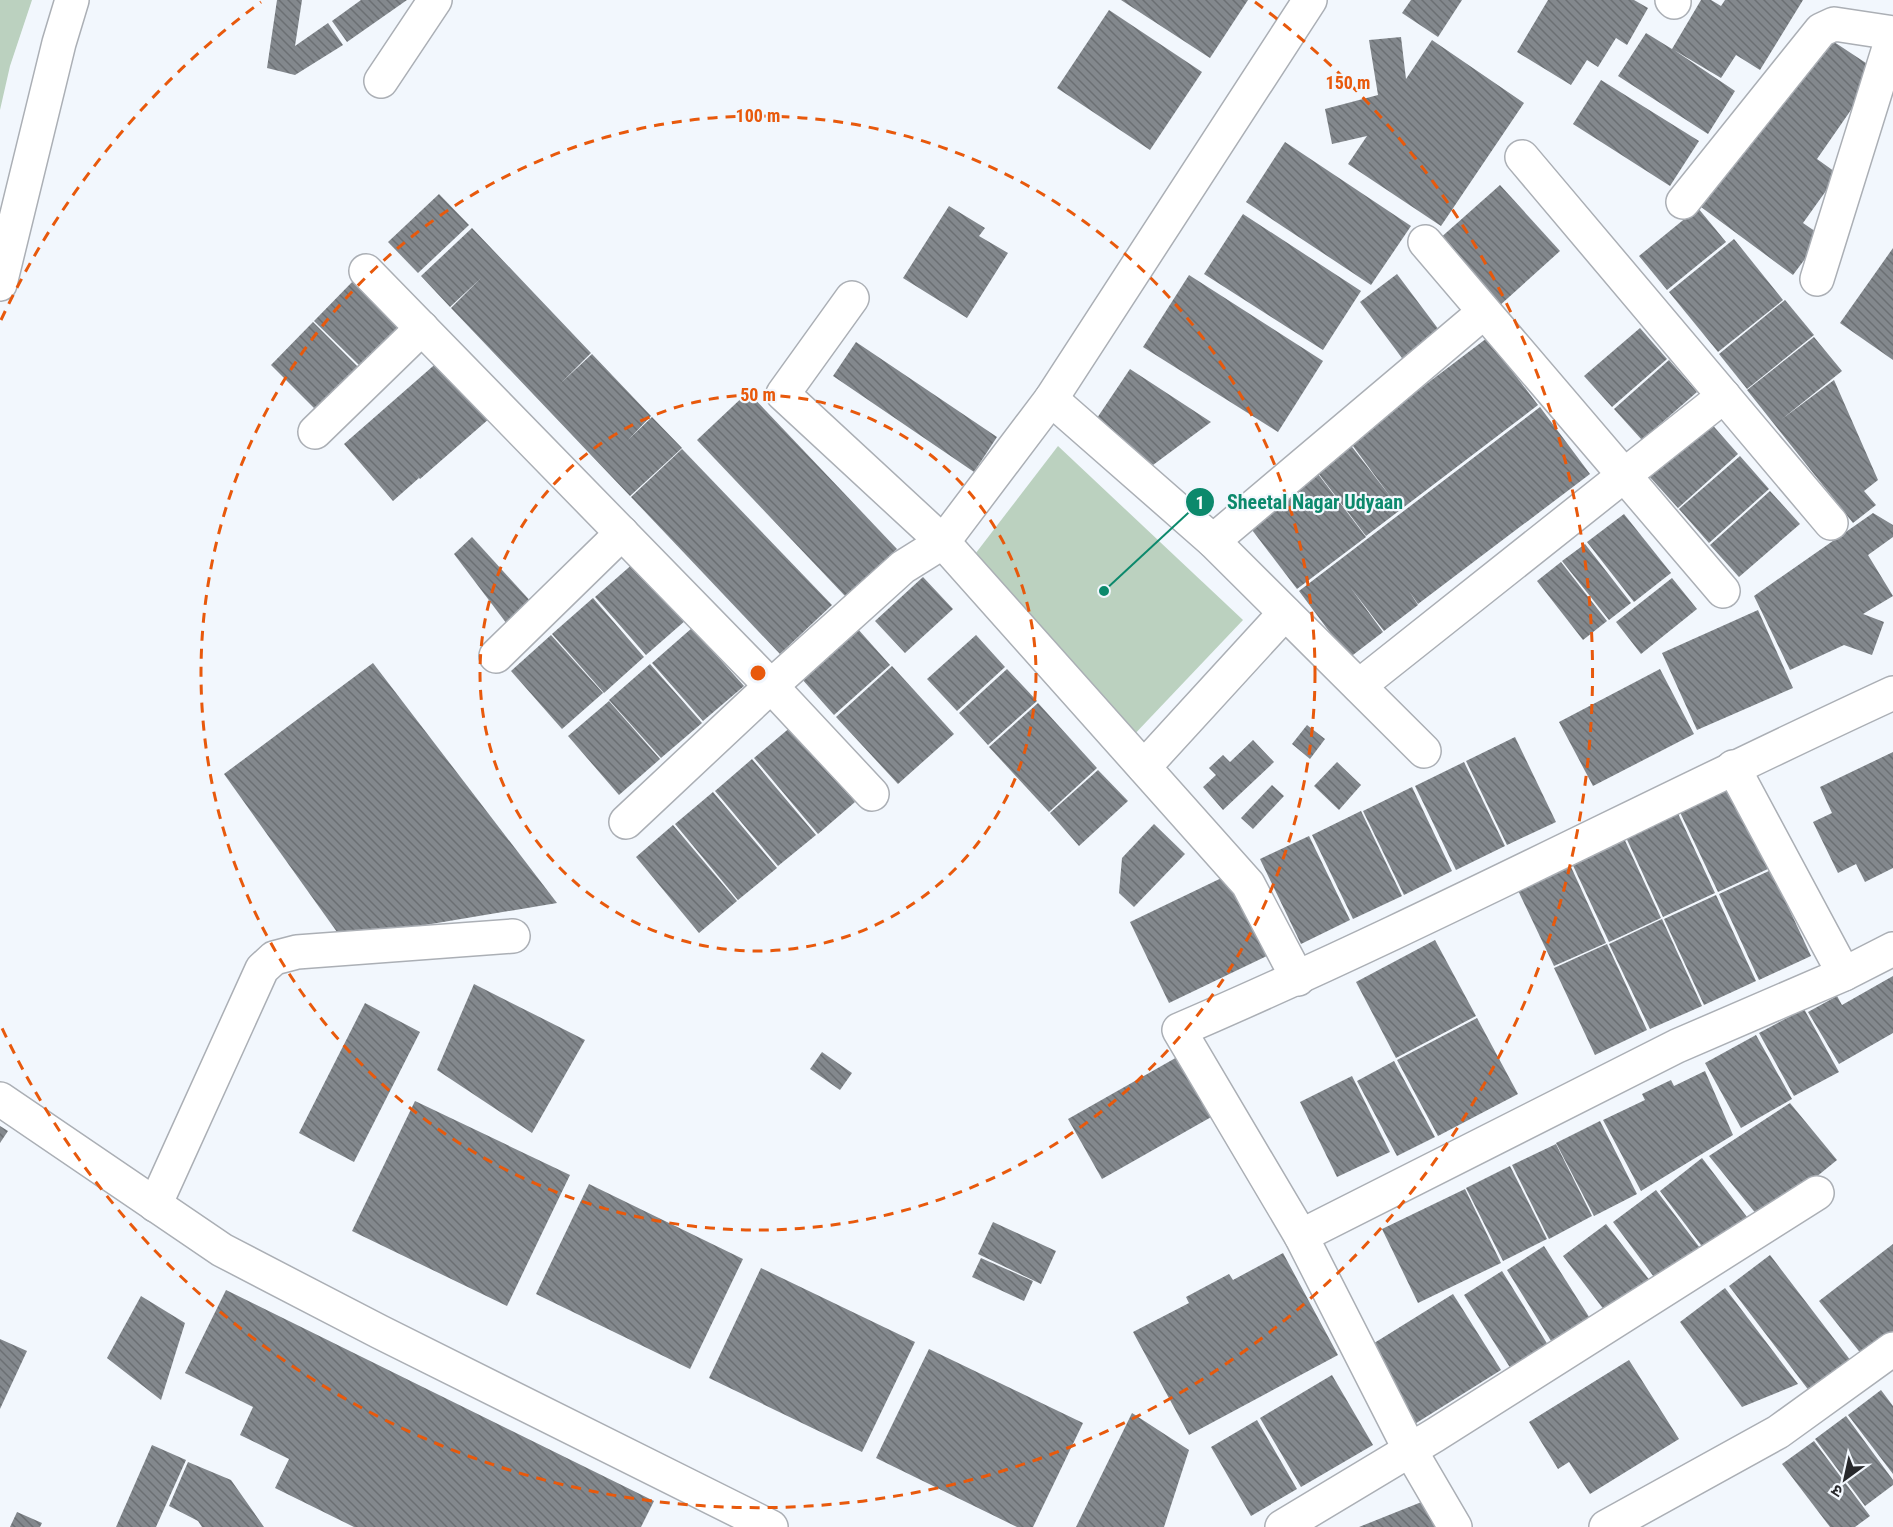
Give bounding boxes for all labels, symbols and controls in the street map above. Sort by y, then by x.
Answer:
text: 150 m [1326,72,1370,93]
text: 100 m [736,105,780,126]
text: 50 m [740,384,776,405]
callout: Sheetal Nagar Udyaan [1185,483,1415,521]
text: Sheetal Nagar Udyaan [1227,490,1403,514]
text: 1 [1195,492,1205,513]
centre of rings [748,663,768,683]
north arrow [1815,1449,1875,1509]
text: उ [1827,1480,1846,1502]

